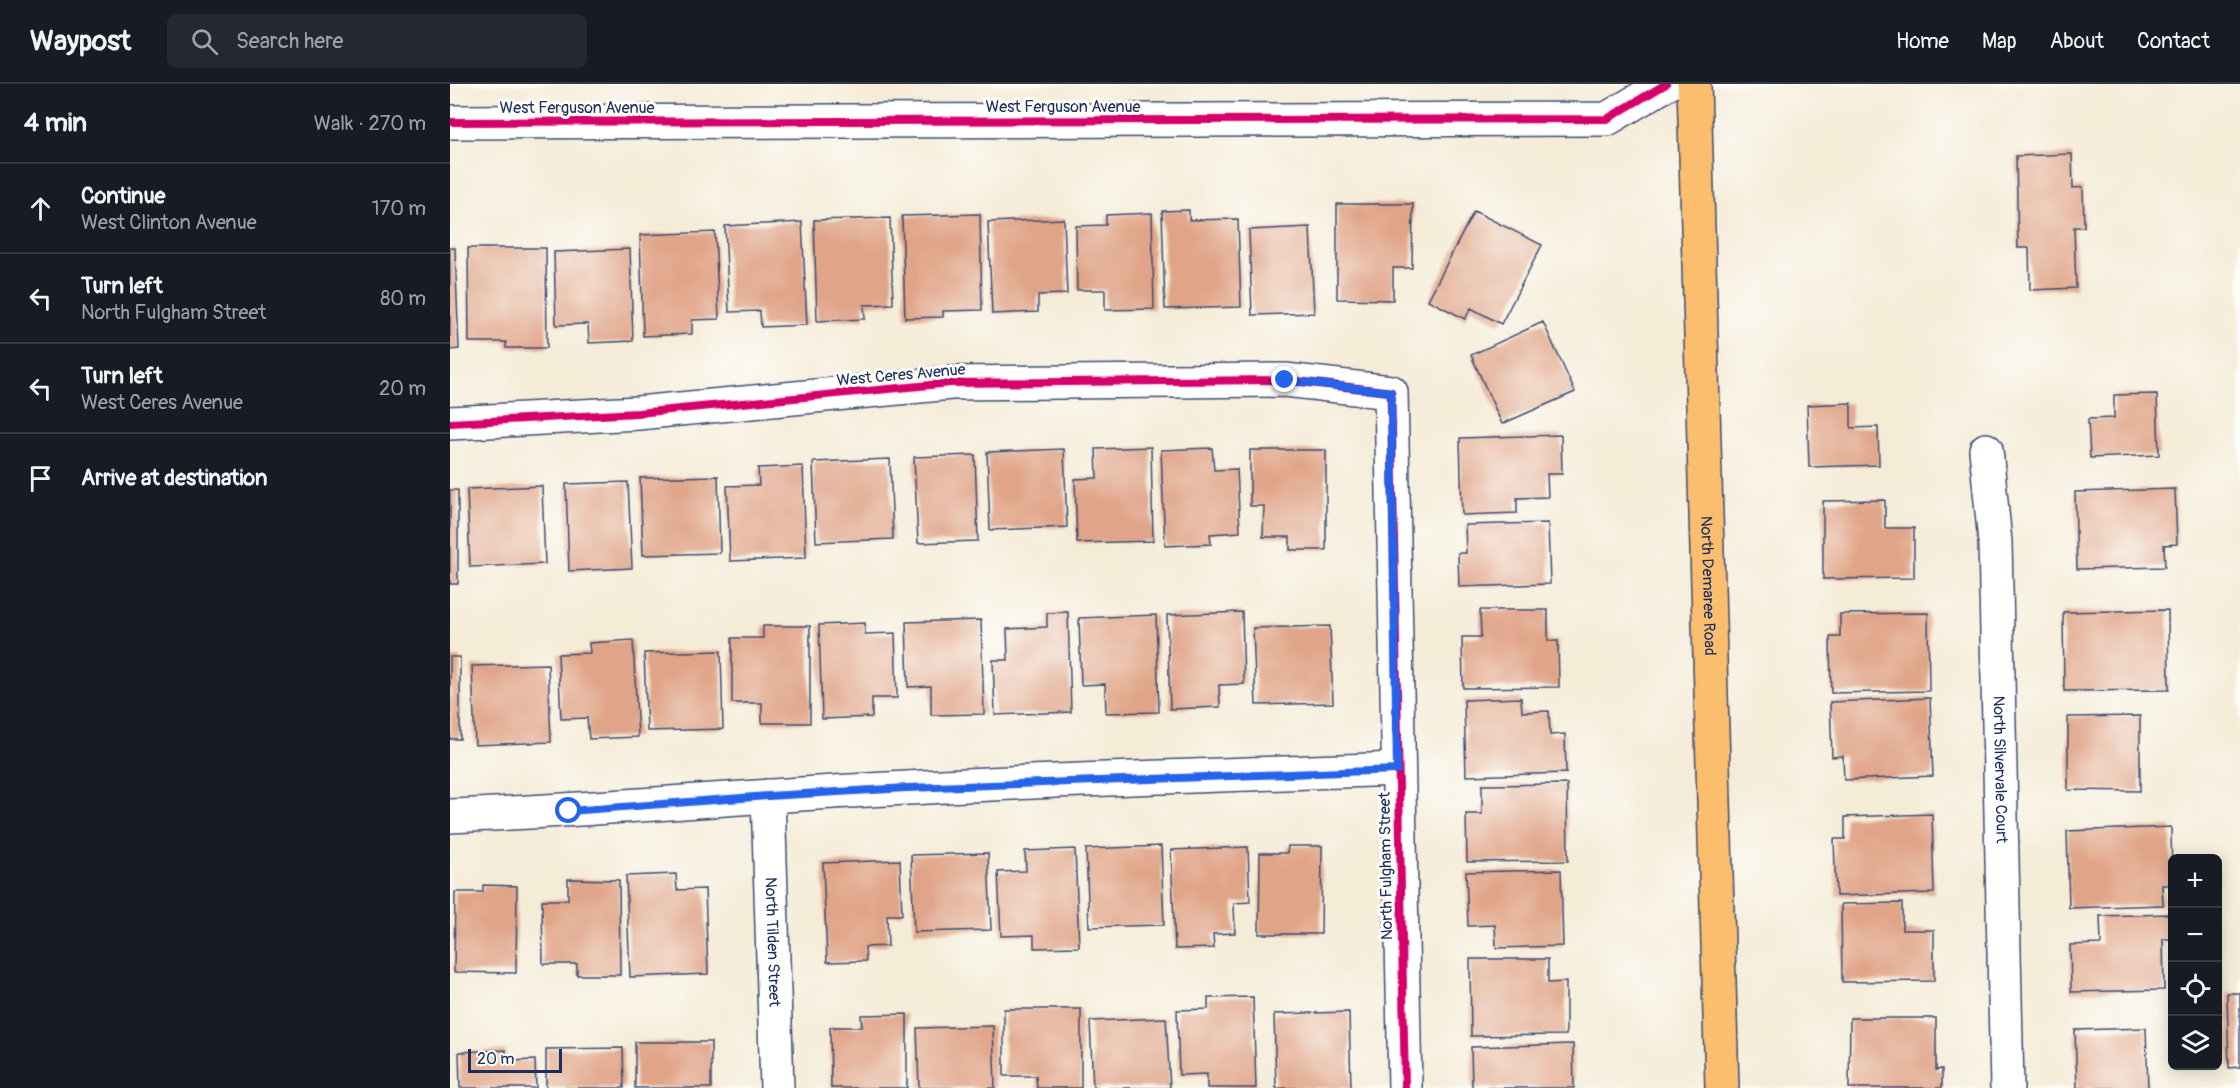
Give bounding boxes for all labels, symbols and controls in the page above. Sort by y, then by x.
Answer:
search box [167,14,587,68]
text: Waypost [30,24,131,59]
icon: search [188,25,221,58]
text: Search here [236,27,343,55]
text: Home [1896,28,1949,55]
text: Map [1982,28,2017,55]
text: About [2050,28,2104,55]
text: Contact [2137,28,2210,55]
street label: West Ferguson Avenue [986,97,1140,117]
street label: West Ferguson Avenue [500,98,654,118]
text: 4 min [24,107,87,139]
text: Walk · 270 m [314,111,426,136]
text: Continue [81,182,165,210]
icon: ahead [24,192,57,225]
text: 170 m [372,196,426,221]
text: West Clinton Avenue [81,210,257,235]
text: Turn left [81,272,163,300]
icon: left [24,282,57,315]
text: 80 m [380,286,426,311]
text: North Fulgham Street [81,300,266,325]
street label: West Ceres Avenue [836,359,966,391]
text: Turn left [81,362,163,390]
route end [1271,366,1297,392]
icon: left [24,372,57,405]
text: 20 m [379,376,426,401]
text: West Ceres Avenue [81,390,243,415]
icon: arrive [24,462,57,495]
text: Arrive at destination [81,464,267,492]
street label: North Demaree Road [1696,516,1720,656]
street label: North Silvervale Court [1988,695,2012,844]
street label: North Fulgham Street [1375,791,1397,940]
route start [555,797,581,823]
map controls [2168,854,2222,1070]
button: + [2168,854,2222,908]
street label: North Tilden Street [761,877,785,1008]
button: − [2168,908,2222,962]
button: locate [2168,962,2222,1016]
button: layers [2168,1016,2222,1070]
scale bar [468,1046,562,1074]
text: 20 m [477,1049,515,1069]

